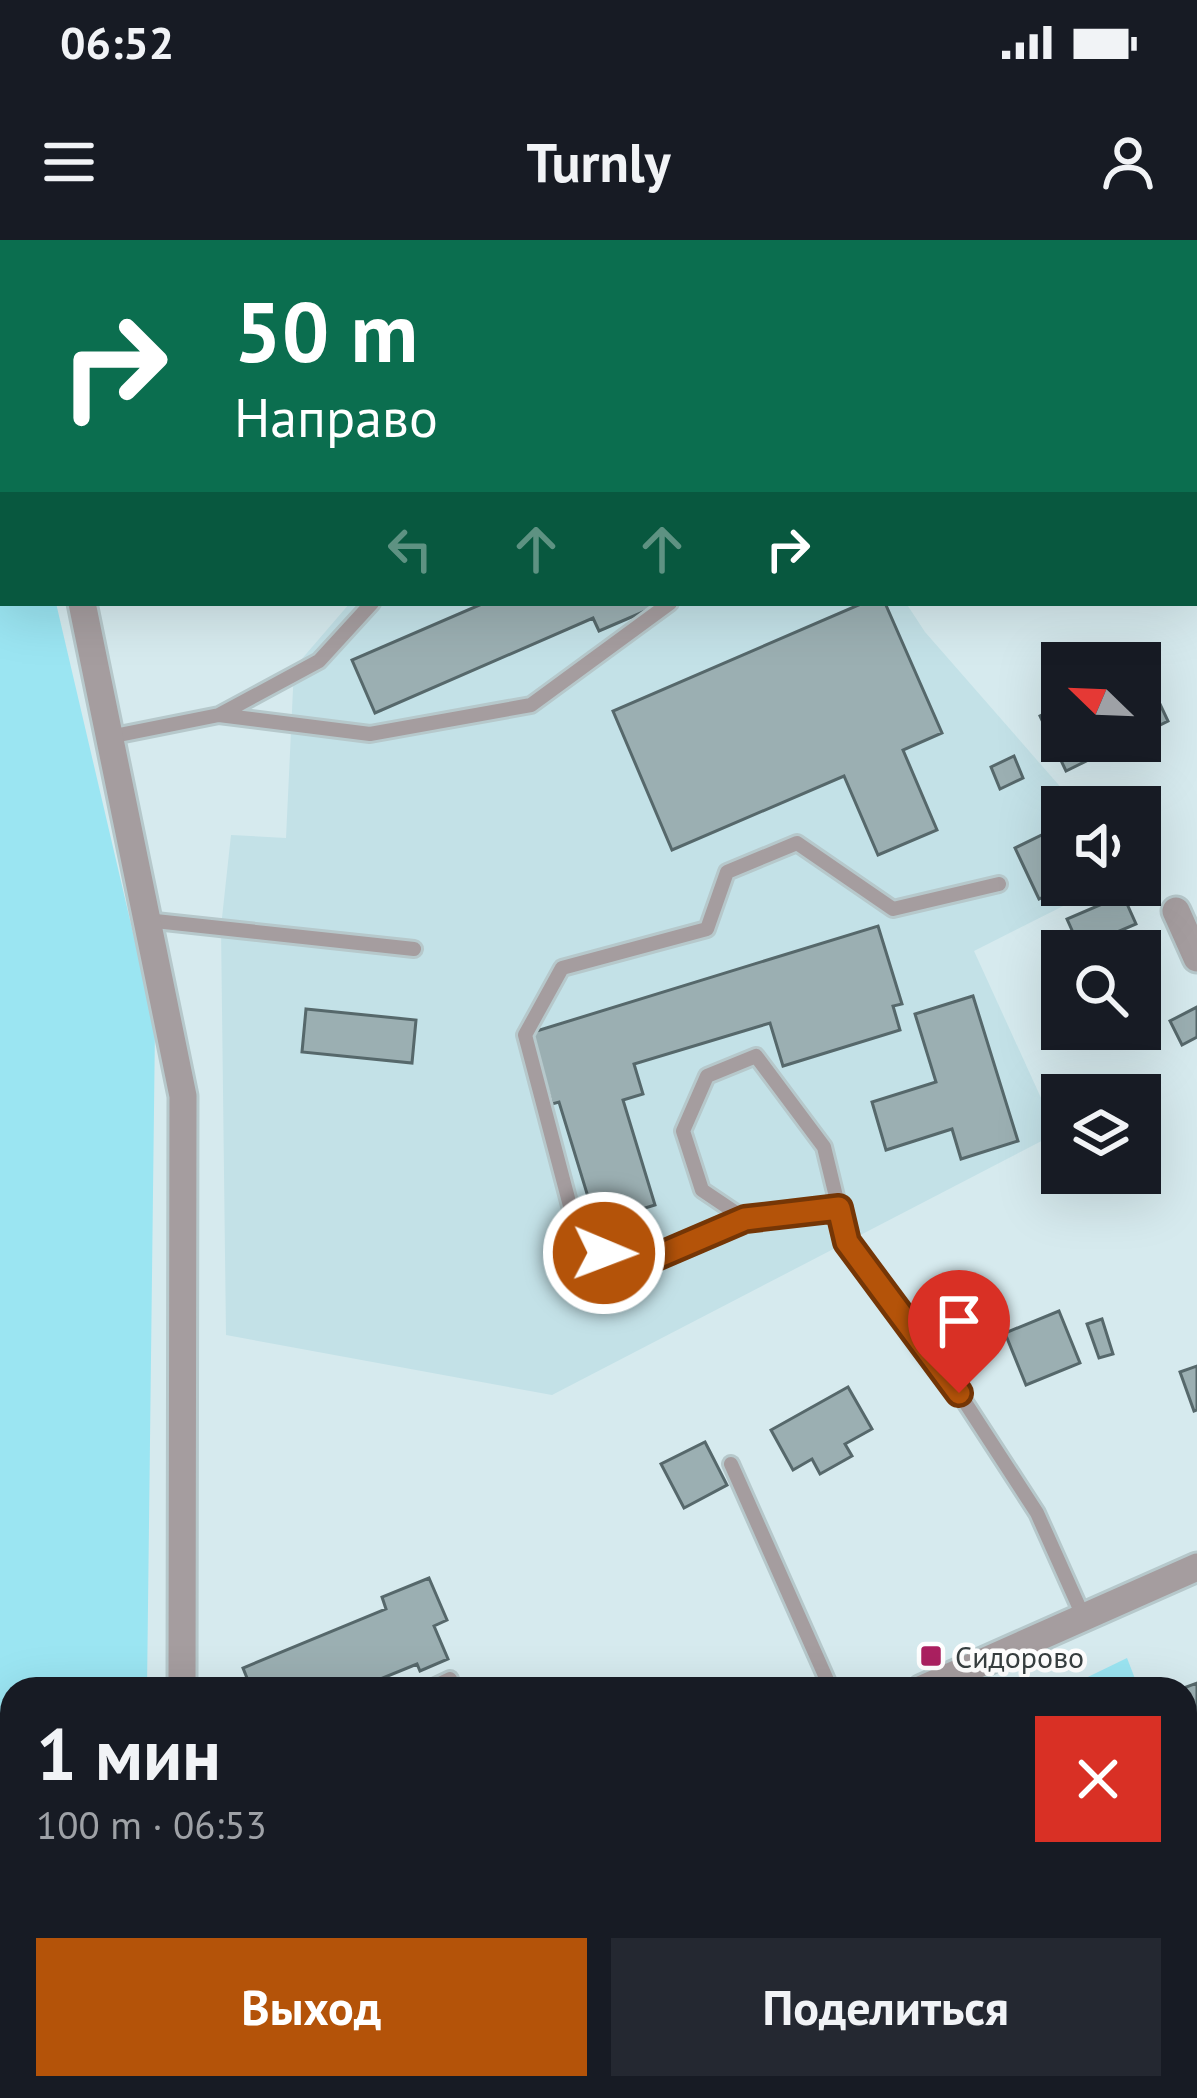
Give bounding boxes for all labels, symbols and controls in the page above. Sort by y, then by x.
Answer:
text: 06:52 [60,13,174,71]
text: Turnly [526,127,671,197]
icon: menu [36,129,102,195]
icon: person [1095,129,1161,195]
text: 50 m [234,276,418,385]
icon: right [36,288,192,444]
text: Направо [234,382,438,452]
icon: left [377,516,443,582]
icon: ahead [503,516,569,582]
icon: ahead [629,516,695,582]
icon: right [755,516,821,582]
north arrow [1041,642,1161,762]
map controls [1041,642,1161,1194]
button: sound [1041,786,1161,906]
button: search [1041,930,1161,1050]
button: layers [1041,1074,1161,1194]
position arrow [541,1190,667,1316]
pin [908,1270,1010,1393]
icon: arrive [926,1288,992,1354]
place label: Сидорово [955,1637,1084,1676]
marker: Сидорово [918,1643,944,1669]
text: 1 мин [36,1707,221,1800]
button: close [1035,1716,1161,1842]
text: 100 m · 06:53 [36,1799,267,1850]
button: Выход [36,1938,587,2076]
button: Поделиться [611,1938,1161,2076]

